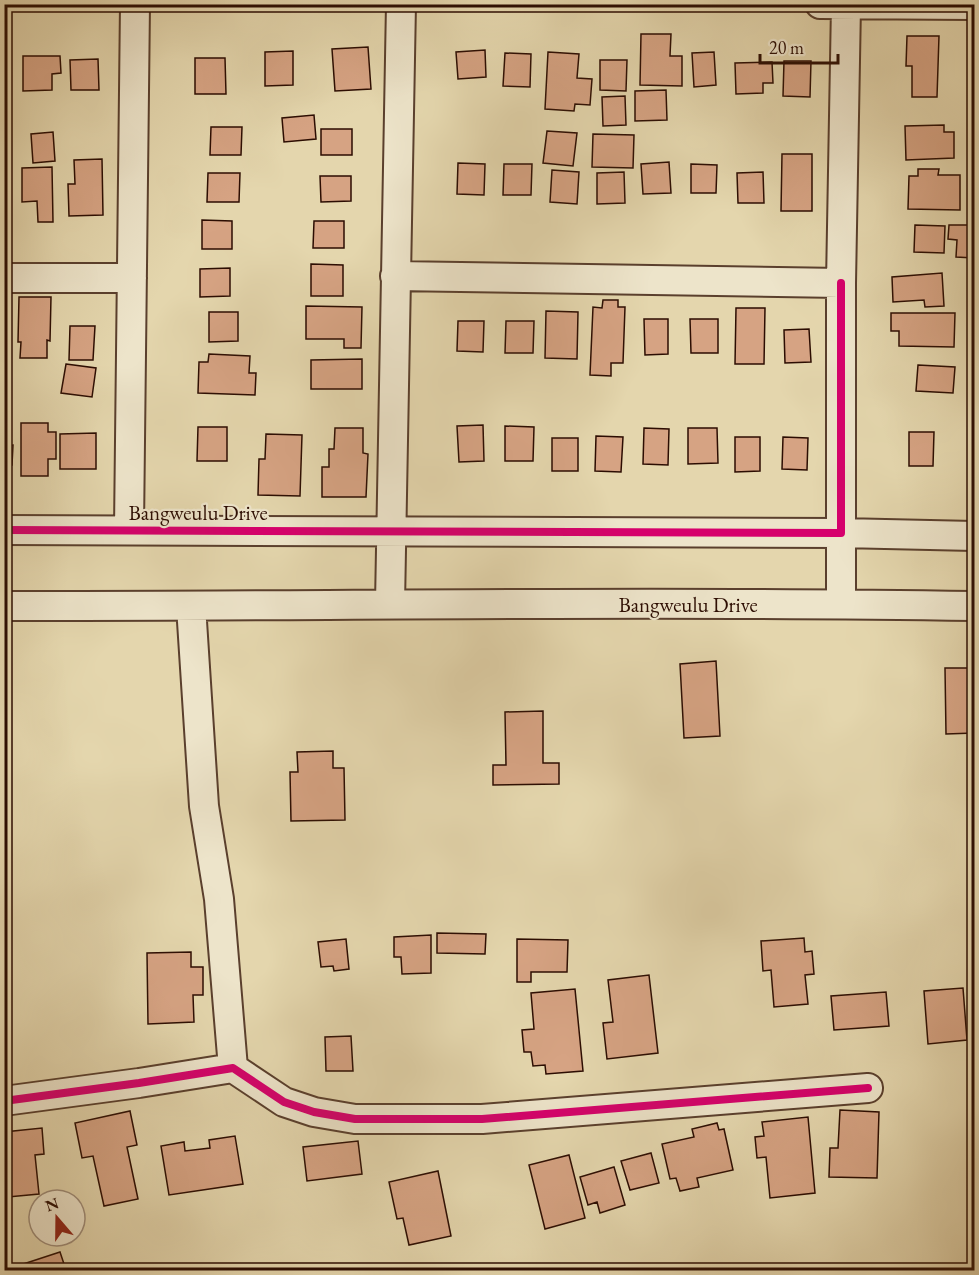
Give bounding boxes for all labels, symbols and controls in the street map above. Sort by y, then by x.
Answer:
scale bar [760,27,838,65]
text: 20 m [769,36,804,59]
street label: Bangweulu Drive [128,499,268,526]
street label: Bangweulu Drive [618,591,758,618]
north arrow [27,1188,87,1248]
text: N [42,1192,62,1216]

